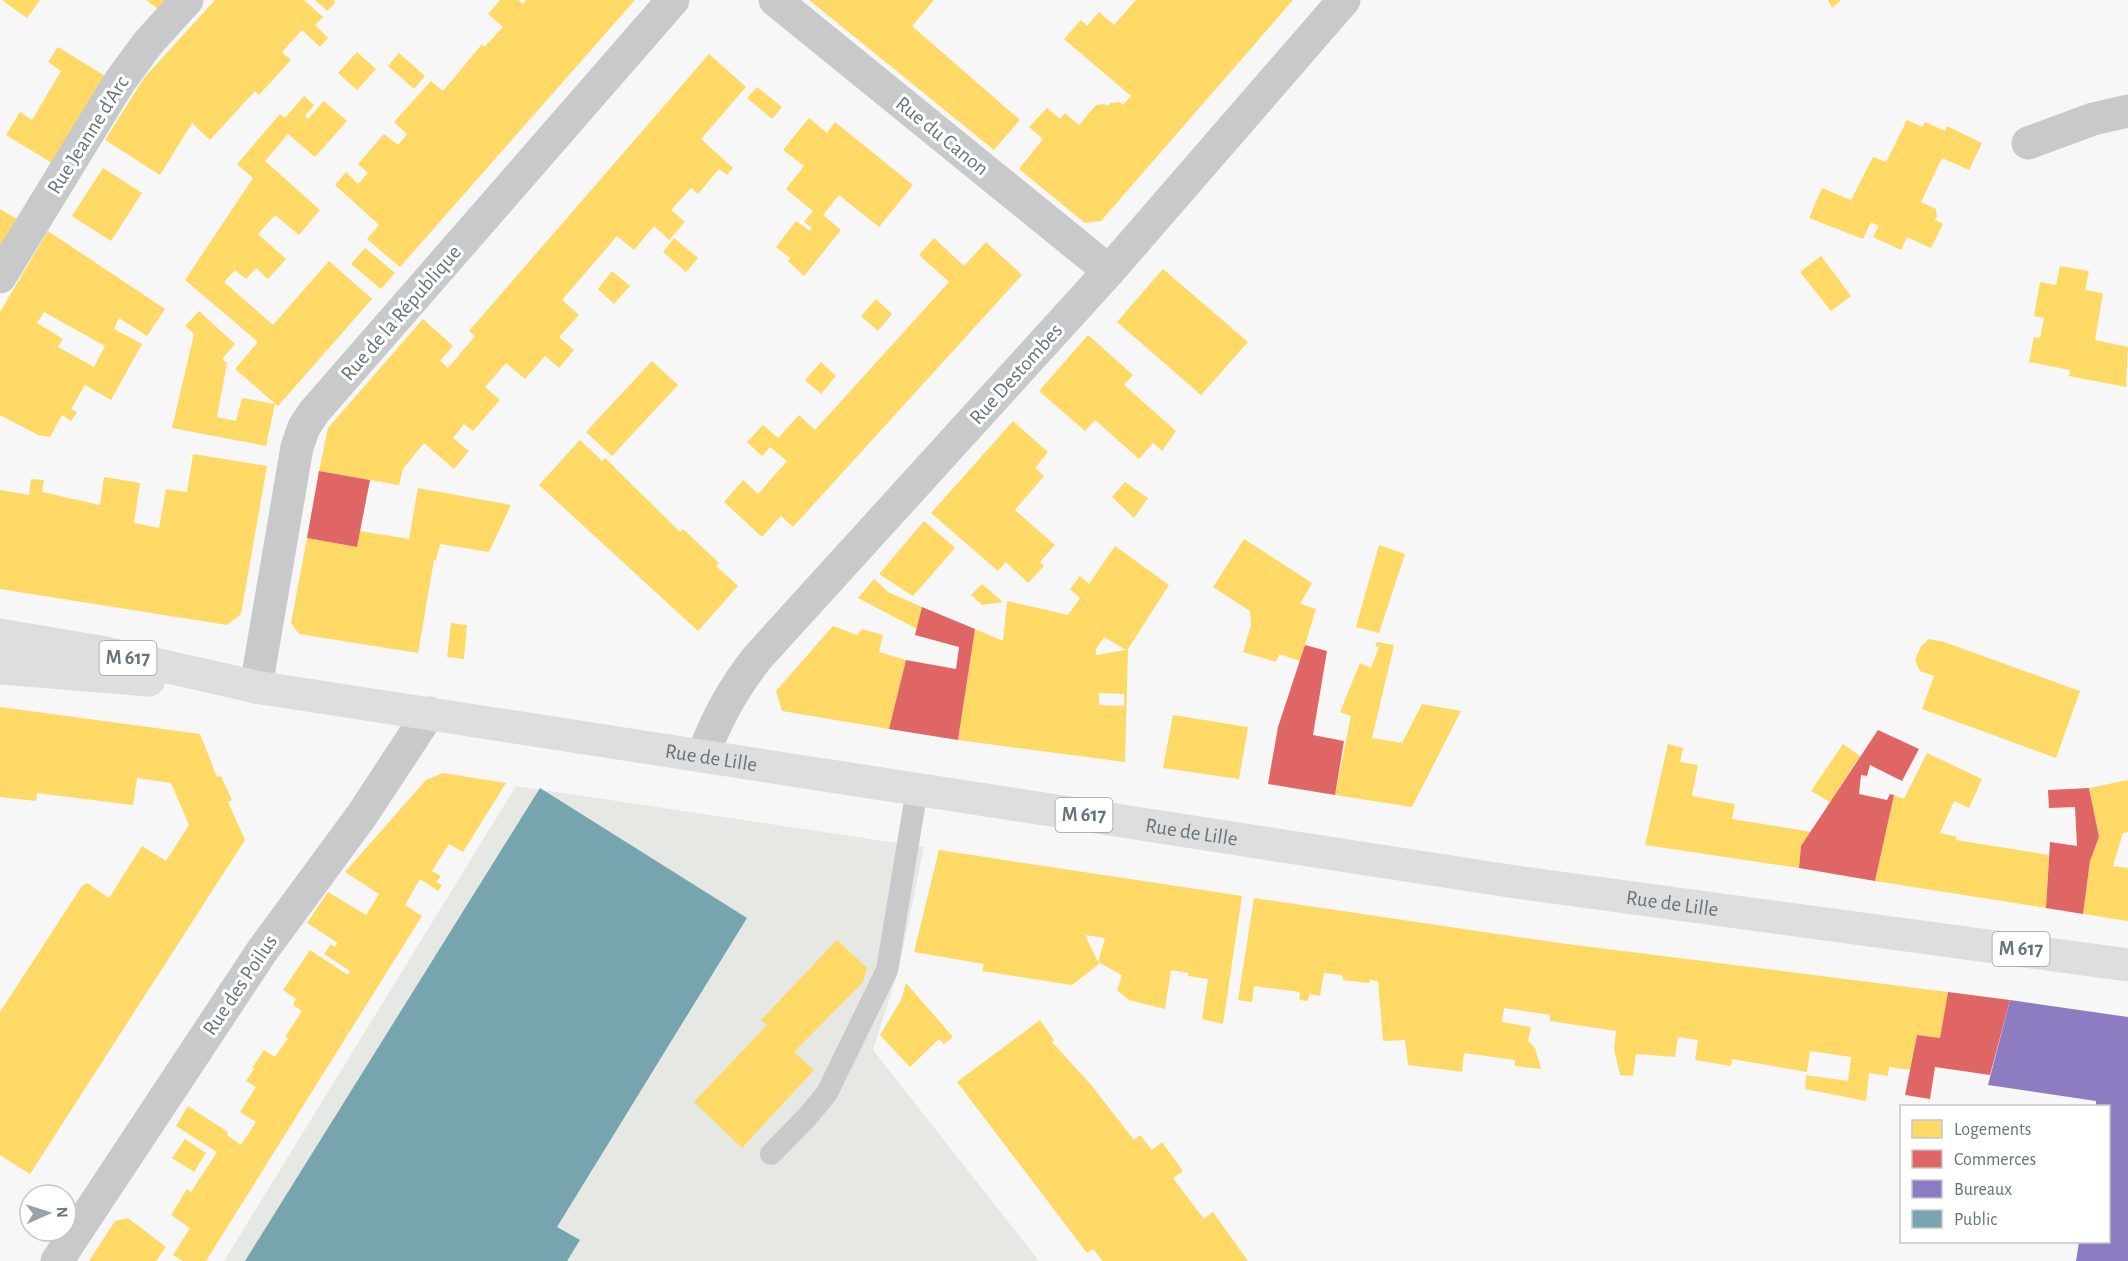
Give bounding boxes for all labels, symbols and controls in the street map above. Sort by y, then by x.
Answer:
street label: Rue Jeanne d'Arc [43,72,133,198]
street label: Rue du Canon [892,92,992,180]
street label: Rue de la République [337,241,465,385]
street label: Rue Destombes [965,320,1067,428]
road number: M 617 [100,641,156,675]
street label: Rue de Lille [664,740,759,775]
road number: M 617 [1056,798,1112,832]
street label: Rue de Lille [1144,814,1239,849]
street label: Rue de Lille [1625,887,1720,920]
street label: Rue des Poilus [199,931,281,1039]
road number: M 617 [1992,932,2050,966]
legend [1900,1105,2110,1243]
text: Logements [1954,1121,2032,1139]
text: Commerces [1954,1151,2036,1169]
text: Bureaux [1954,1181,2012,1199]
north arrow [18,1183,78,1243]
text: N [54,1206,70,1218]
text: Public [1954,1211,1997,1229]

